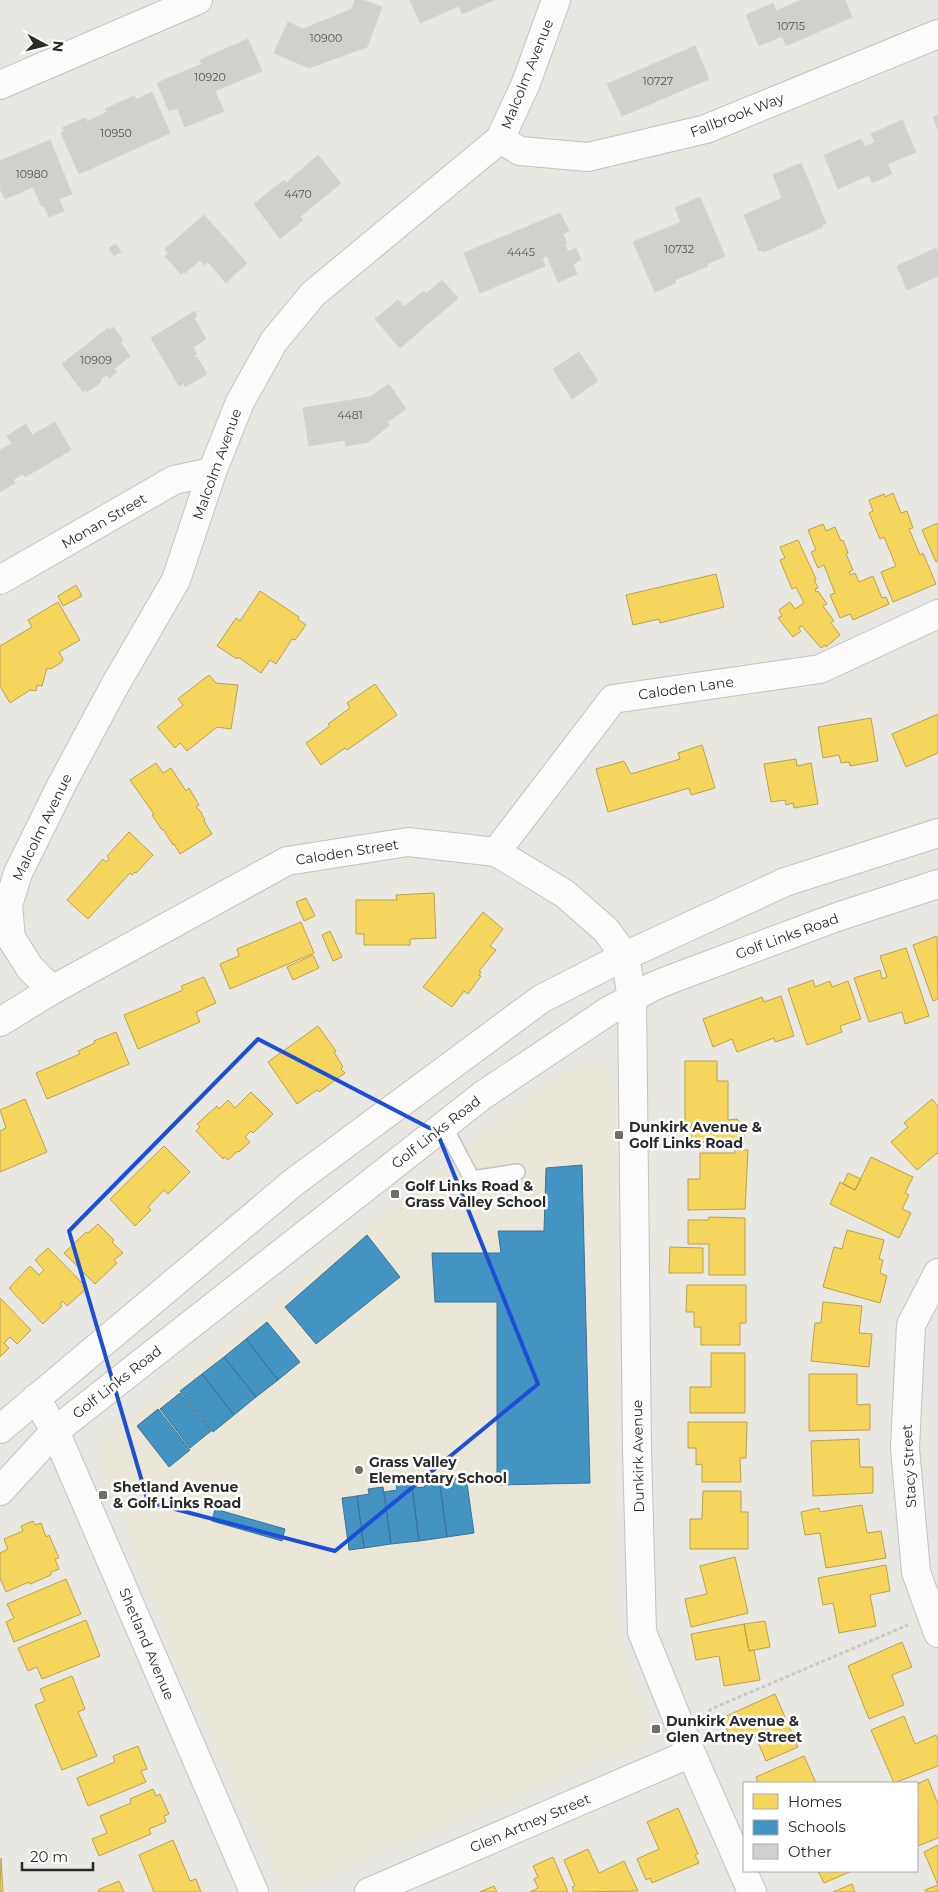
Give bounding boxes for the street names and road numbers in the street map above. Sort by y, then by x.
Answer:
street label: Malcolm Avenue [497,16,557,132]
street label: Fallbrook Way [687,89,787,141]
street label: Malcolm Avenue [189,406,245,522]
street label: Monan Street [58,489,150,553]
street label: Caloden Lane [637,672,735,704]
street label: Malcolm Avenue [8,770,76,884]
street label: Caloden Street [294,835,400,869]
street label: Golf Links Road [733,909,841,963]
street label: Golf Links Road [388,1092,484,1172]
street label: Golf Links Road [69,1342,165,1422]
street label: Dunkirk Avenue [628,1399,648,1513]
street label: Stacy Street [898,1423,920,1508]
street label: Shetland Avenue [115,1585,179,1703]
street label: Glen Artney Street [467,1789,593,1857]

